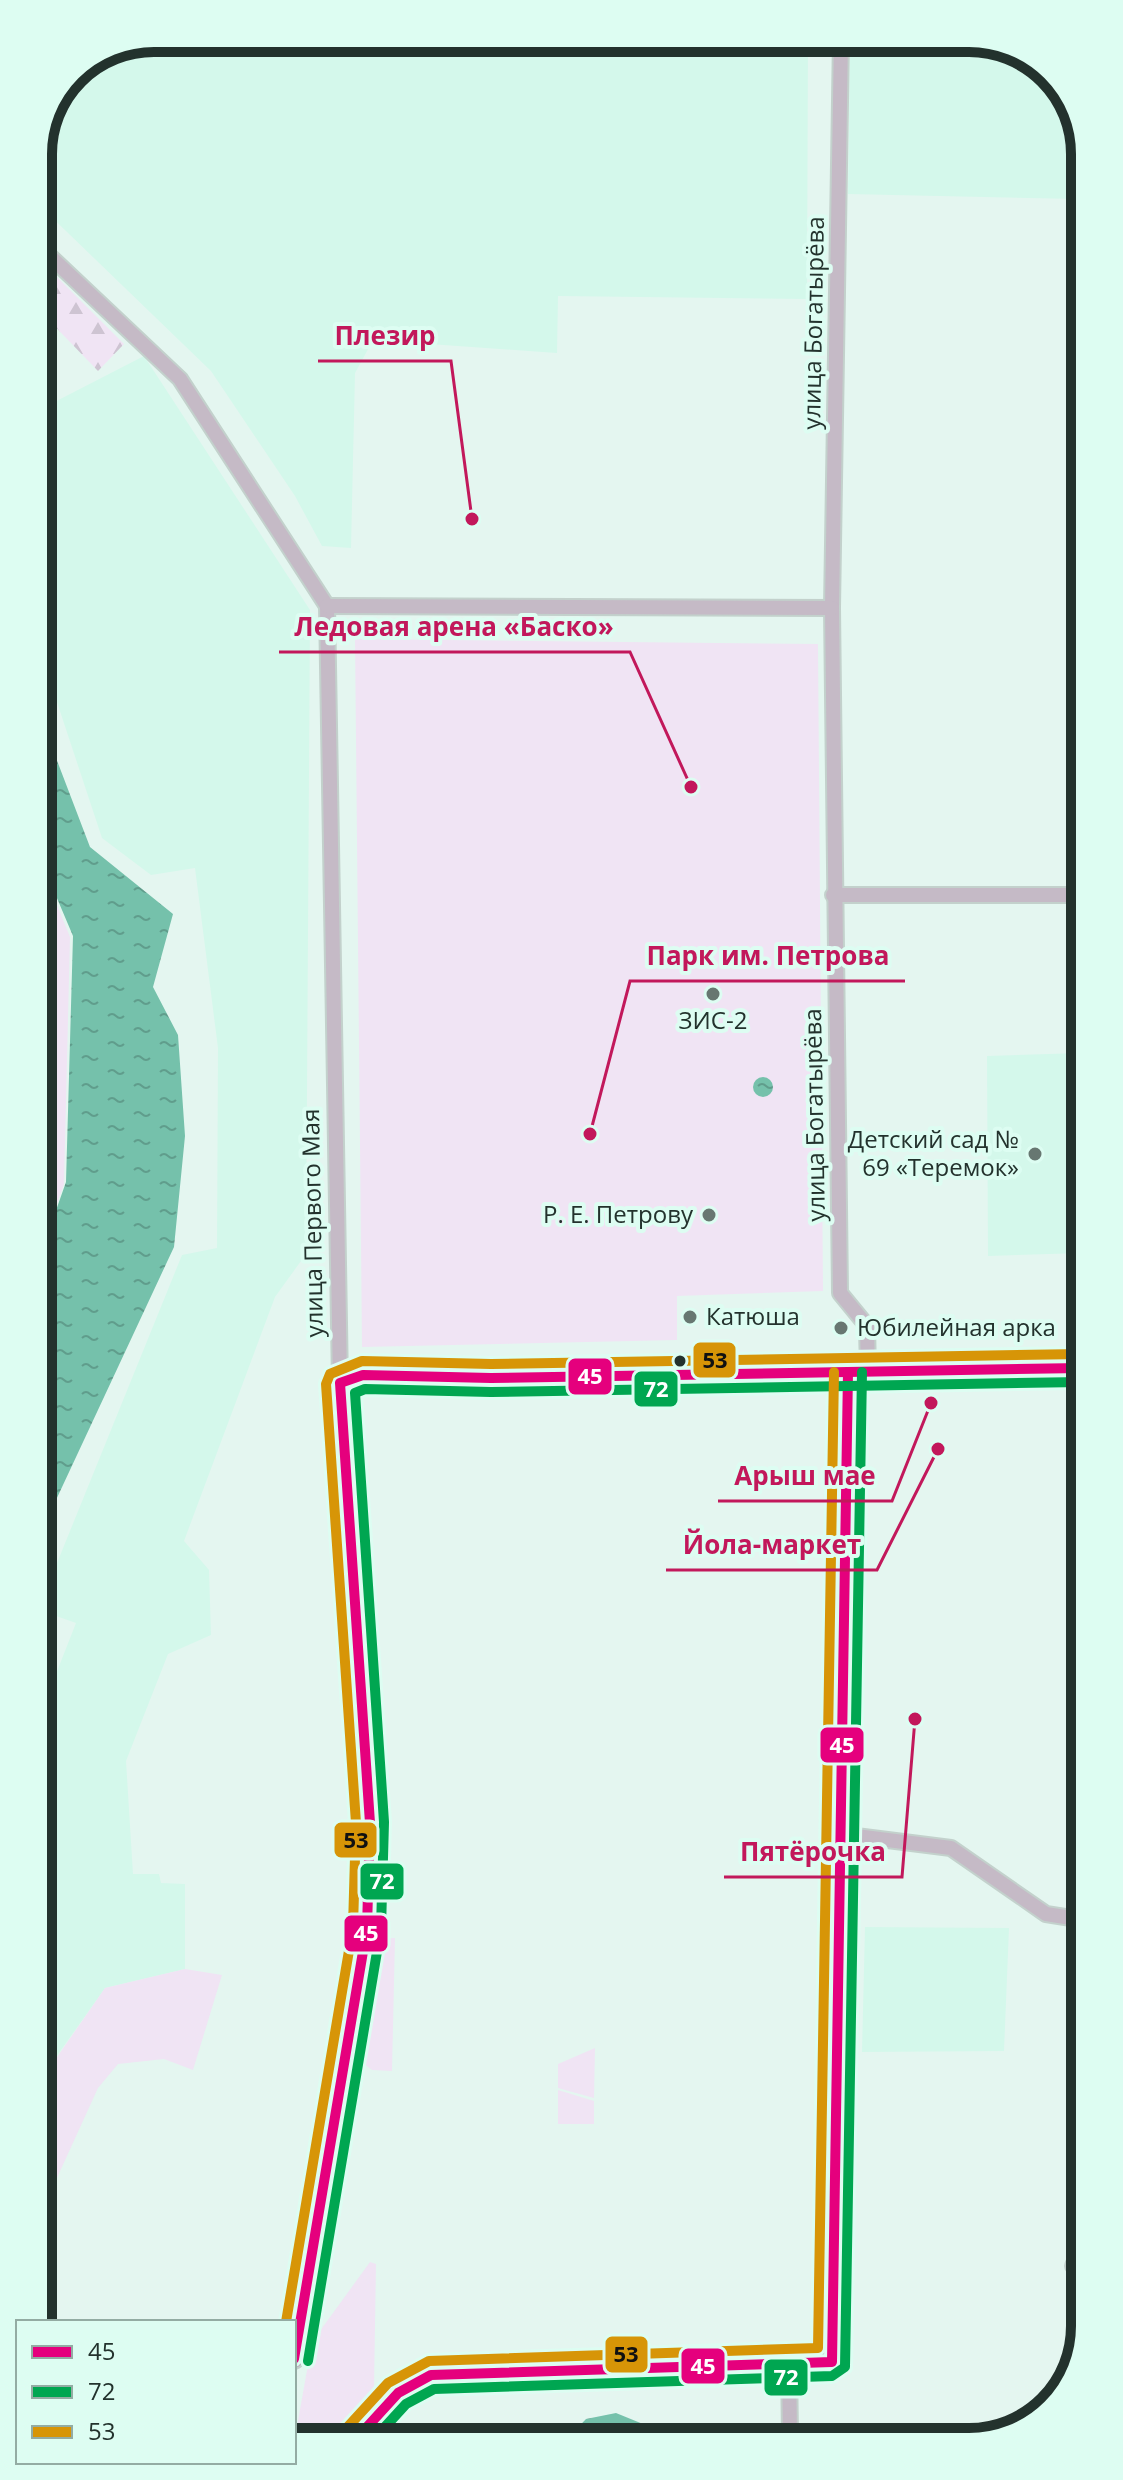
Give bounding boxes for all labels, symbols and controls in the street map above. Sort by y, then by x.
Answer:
street label: улица Богатырёва [794,216,831,430]
callout: Плезир [318,311,451,361]
text: Плезир [334,317,436,353]
callout: Ледовая арена «Баско» [279,602,630,652]
text: Ледовая арена «Баско» [294,608,614,644]
callout: Парк им. Петрова [630,931,905,981]
text: Парк им. Петрова [647,937,889,973]
marker: ЗИС-2 [704,985,722,1003]
place label: ЗИС-2 [679,1003,747,1036]
street label: улица Богатырёва [795,1008,832,1222]
street label: улица Первого Мая [293,1108,330,1338]
place label: Детский сад № 69 «Теремок» [848,1122,1019,1183]
marker: Детский сад № 69 «Теремок» [1026,1145,1044,1163]
place label: Р. Е. Петрову [543,1197,694,1230]
marker: Р. Е. Петрову [700,1206,718,1224]
place label: Катюша [706,1299,800,1332]
marker: Катюша [681,1308,699,1326]
place label: Юбилейная арка [857,1310,1056,1343]
marker: Юбилейная арка [832,1319,850,1337]
line badge: 53 [692,1341,737,1379]
text: 53 [702,1344,728,1374]
unlabelled marker [672,1353,688,1369]
line badge: 45 [567,1357,613,1396]
text: 45 [577,1360,603,1390]
line badge: 72 [633,1370,679,1408]
text: 72 [643,1373,669,1403]
callout: Арыш мае [718,1451,892,1501]
text: Арыш мае [734,1457,876,1493]
callout: Йола-маркет [666,1520,877,1570]
text: Йола-маркет [683,1526,861,1562]
line badge: 45 [819,1726,865,1764]
text: 45 [829,1729,855,1759]
line badge: 53 [333,1821,378,1859]
text: 53 [343,1824,369,1854]
callout: Пятёрочка [724,1827,902,1877]
text: Пятёрочка [740,1833,886,1869]
line badge: 72 [359,1862,405,1901]
text: 72 [369,1865,395,1895]
line badge: 45 [343,1914,389,1953]
text: 45 [353,1917,379,1947]
legend [16,2320,296,2464]
text: 45 [88,2334,115,2367]
line badge: 53 [604,2335,649,2374]
text: 53 [613,2338,639,2368]
line badge: 45 [680,2347,726,2385]
text: 45 [690,2350,716,2380]
line badge: 72 [763,2358,809,2397]
text: 72 [773,2361,799,2391]
text: 72 [88,2374,115,2407]
text: 53 [88,2414,115,2447]

